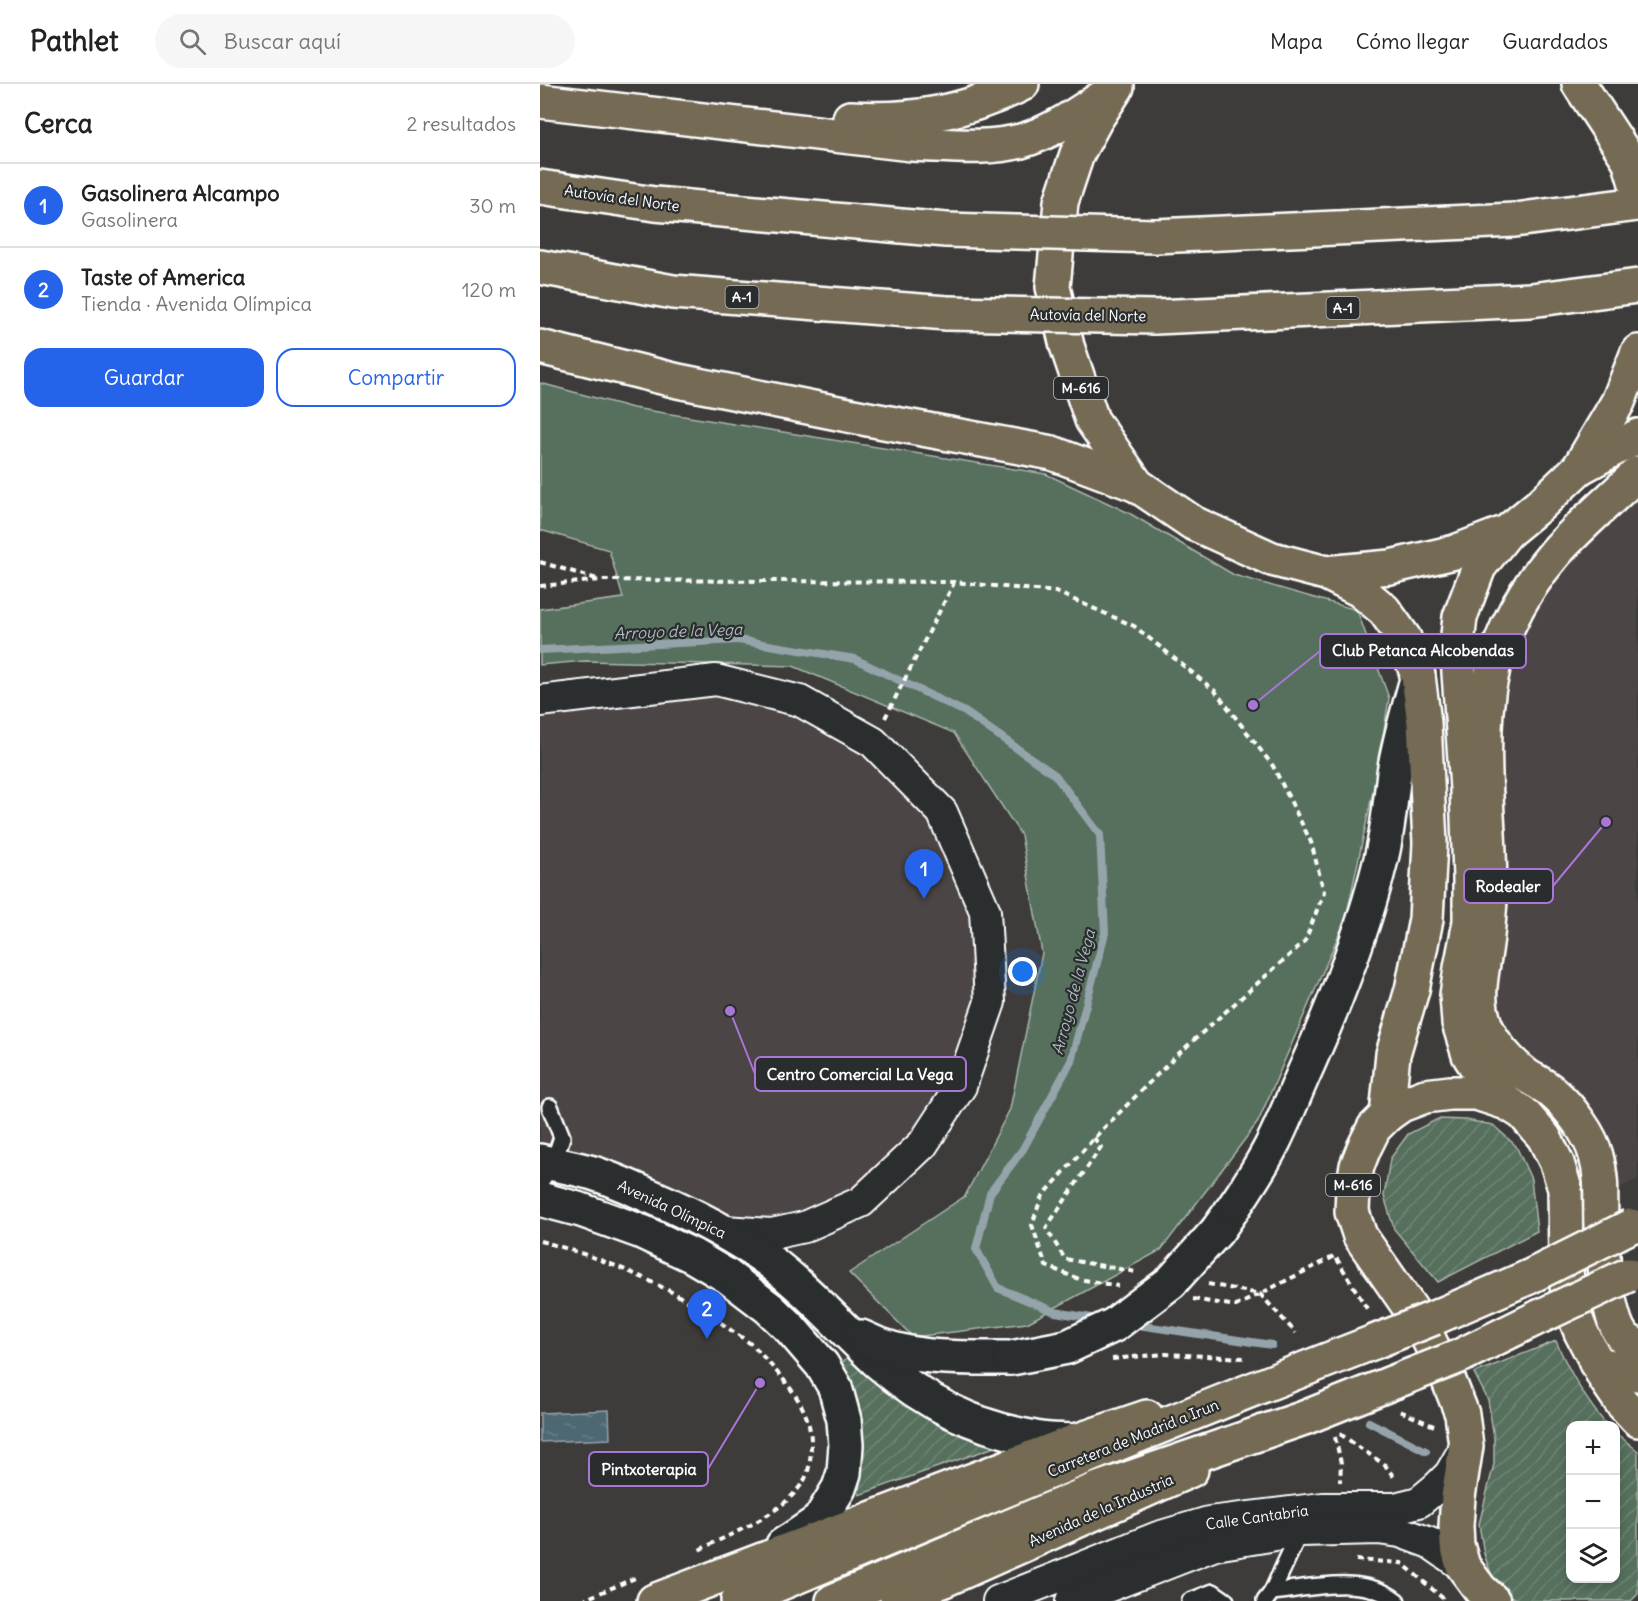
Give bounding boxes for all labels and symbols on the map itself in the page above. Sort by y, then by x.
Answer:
street label: Autovía del Norte [563,181,681,215]
road number: A-1 [726,286,758,308]
road number: A-1 [1326,297,1360,319]
street label: Autovía del Norte [1030,304,1146,326]
road number: M-616 [1054,377,1108,399]
water label: Arroyo de la Vega [613,619,743,643]
callout: Club Petanca Alcobendas [1320,634,1526,668]
text: Club Petanca Alcobendas [1332,640,1514,660]
pin: 1 [904,850,944,899]
callout: Rodealer [1464,869,1553,903]
text: Rodealer [1476,876,1541,896]
water label: Arroyo de la Vega [1047,927,1100,1057]
your location [1008,957,1037,986]
callout: Centro Comercial La Vega [755,1057,966,1091]
text: Centro Comercial La Vega [767,1064,953,1085]
road number: M-616 [1326,1174,1380,1196]
street label: Avenida Olímpica [615,1176,730,1243]
pin: 2 [688,1290,726,1339]
street label: Carretera de Madrid a Irun [1045,1395,1222,1481]
callout: Pintxoterapia [589,1452,708,1486]
text: Pintxoterapia [601,1459,697,1480]
street label: Avenida de la Industria [1026,1469,1177,1550]
street label: Calle Cantabria [1204,1500,1310,1534]

